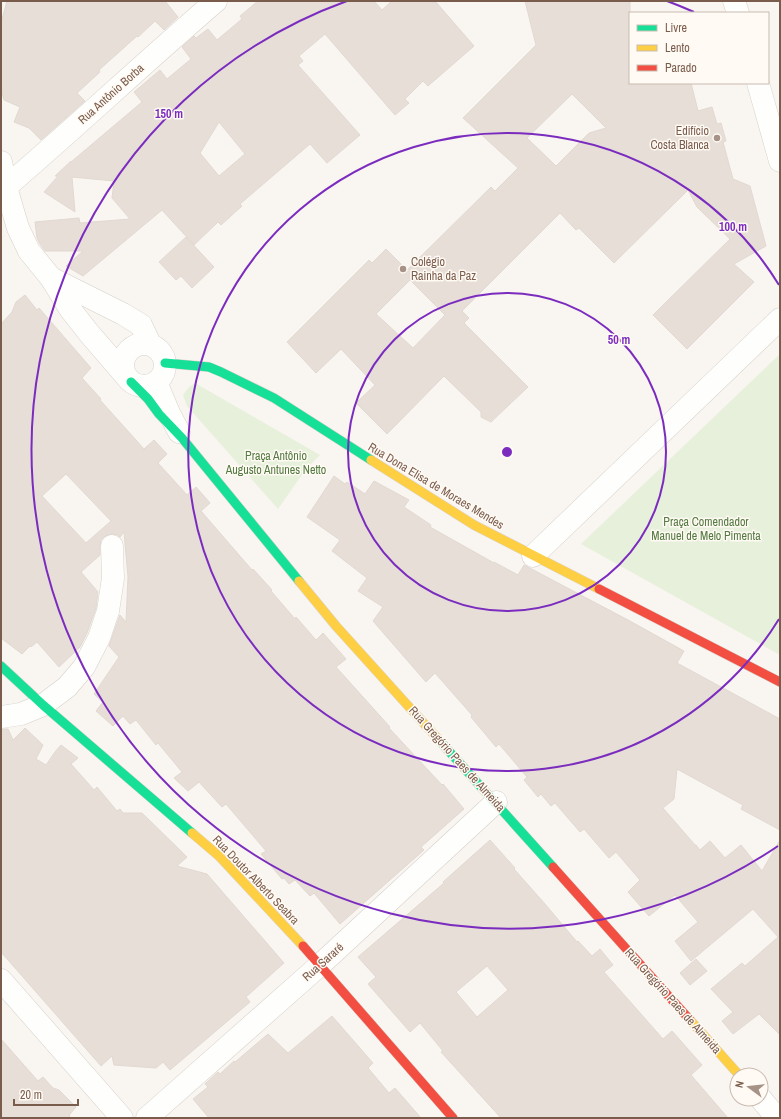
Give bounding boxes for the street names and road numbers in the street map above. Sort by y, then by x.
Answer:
street label: Rua Antônio Borba [75,60,148,128]
street label: Rua Dona Elisa de Moraes Mendes [365,439,507,533]
street label: Rua Gregório Paes de Almeida [405,703,509,816]
street label: Rua Doutor Alberto Seabra [209,832,303,928]
street label: Rua Sararé [299,939,347,985]
street label: Rua Gregório Paes de Almeida [621,945,725,1058]

